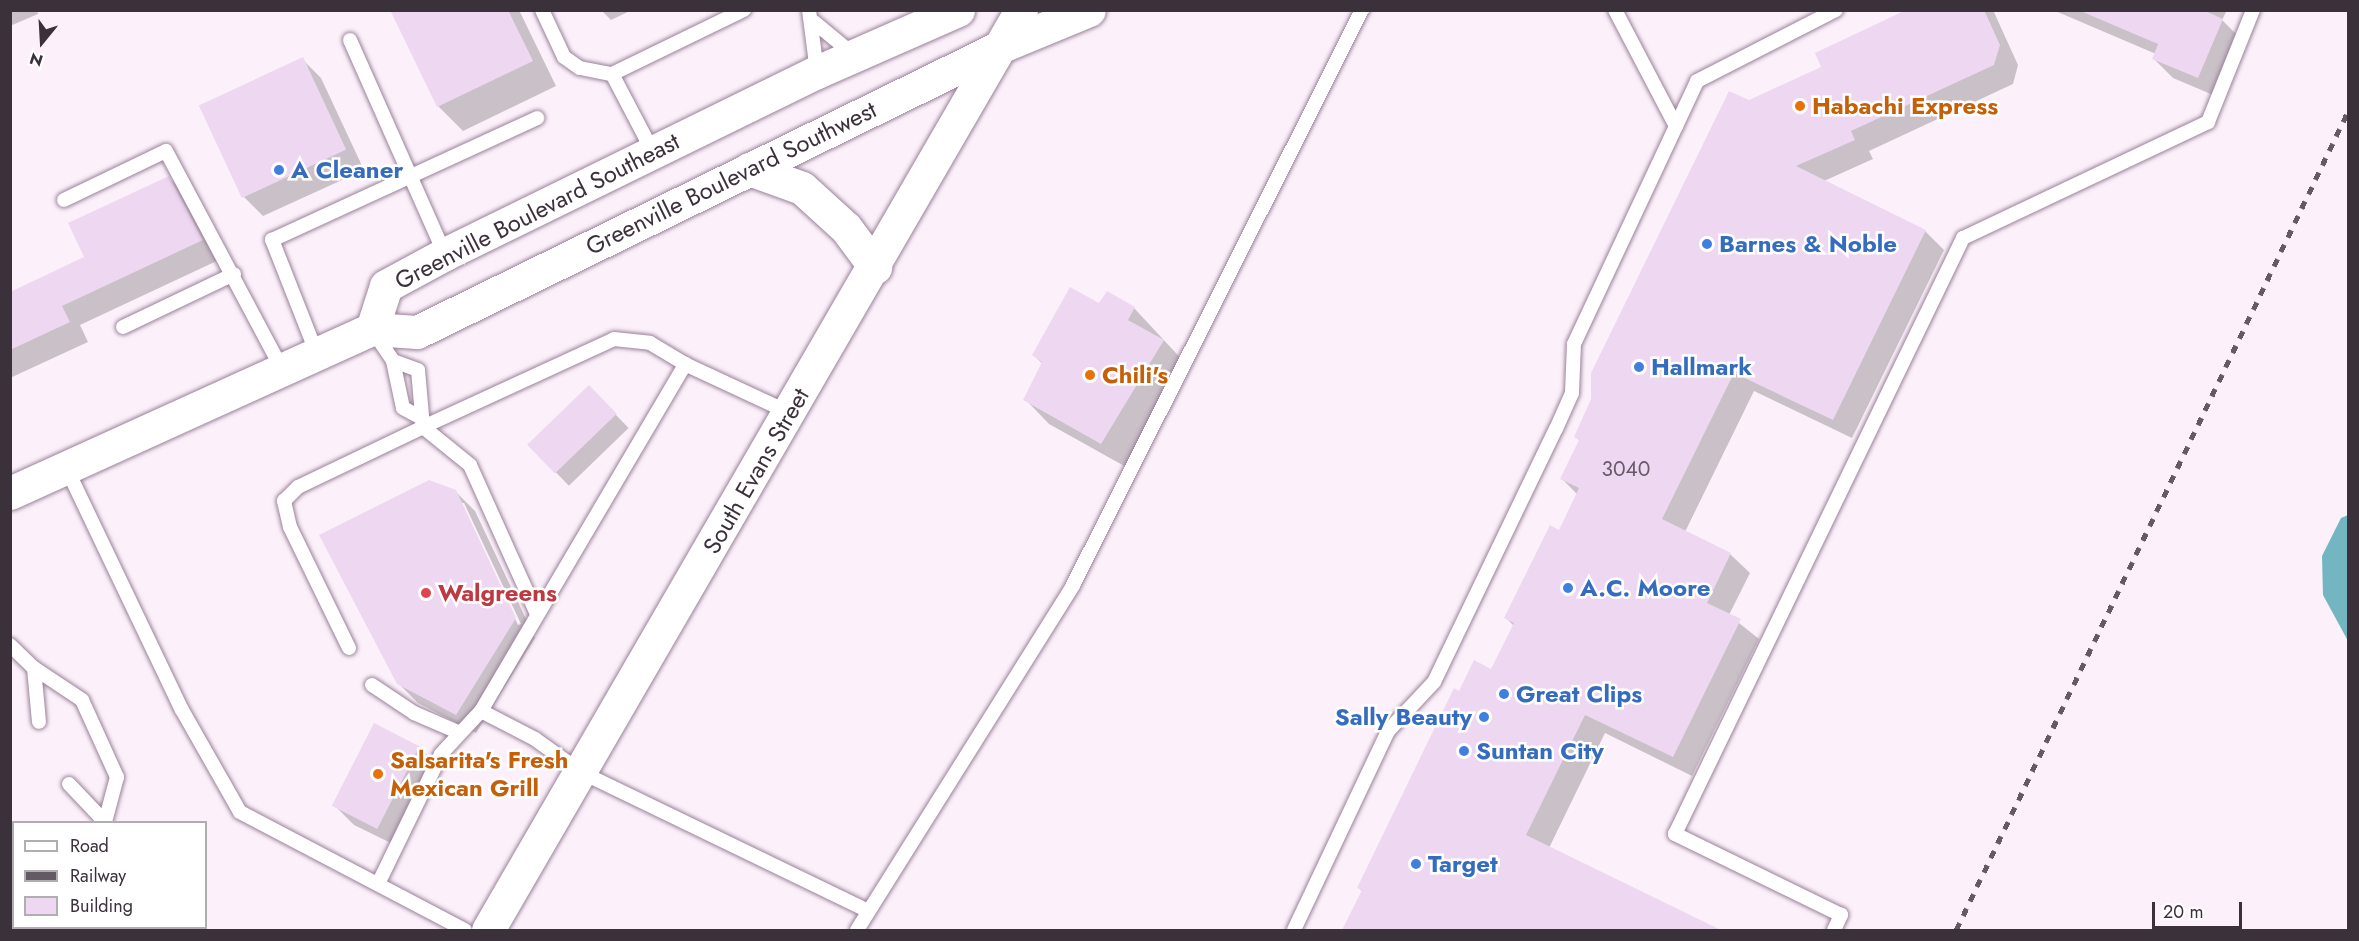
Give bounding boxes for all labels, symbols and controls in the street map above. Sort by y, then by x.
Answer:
north arrow [12,12,72,72]
text: N [27,47,46,72]
place label: Habachi Express [1812,92,1998,120]
street label: Greenville Boulevard Southwest [581,95,881,261]
marker: Habachi Express [1793,99,1807,113]
street label: Greenville Boulevard Southeast [390,127,684,295]
place label: A Cleaner [291,156,403,184]
marker: A Cleaner [272,163,286,177]
place label: Barnes & Noble [1719,230,1897,258]
marker: Barnes & Noble [1700,237,1714,251]
place label: Hallmark [1651,353,1752,381]
marker: Hallmark [1632,360,1646,374]
place label: Chili's [1102,361,1168,389]
marker: Chili's [1083,368,1097,382]
street label: South Evans Street [697,383,815,559]
house number: 3040 [1602,456,1650,482]
place label: A.C. Moore [1580,574,1710,602]
place label: Walgreens [438,579,557,607]
marker: A.C. Moore [1561,581,1575,595]
marker: Walgreens [419,586,433,600]
place label: Great Clips [1516,680,1642,708]
marker: Great Clips [1497,687,1511,701]
place label: Sally Beauty [1335,703,1472,731]
marker: Sally Beauty [1477,710,1491,724]
place label: Suntan City [1476,737,1604,765]
marker: Suntan City [1457,744,1471,758]
place label: Salsarita's Fresh Mexican Grill [390,746,568,802]
marker: Salsarita's Fresh Mexican Grill [371,767,385,781]
legend [12,821,207,929]
text: Road [70,833,109,859]
place label: Target [1428,850,1498,878]
marker: Target [1409,857,1423,871]
text: Railway [70,863,126,889]
scale bar [2155,890,2245,928]
text: Building [70,893,133,919]
text: 20 m [2163,899,2203,925]

